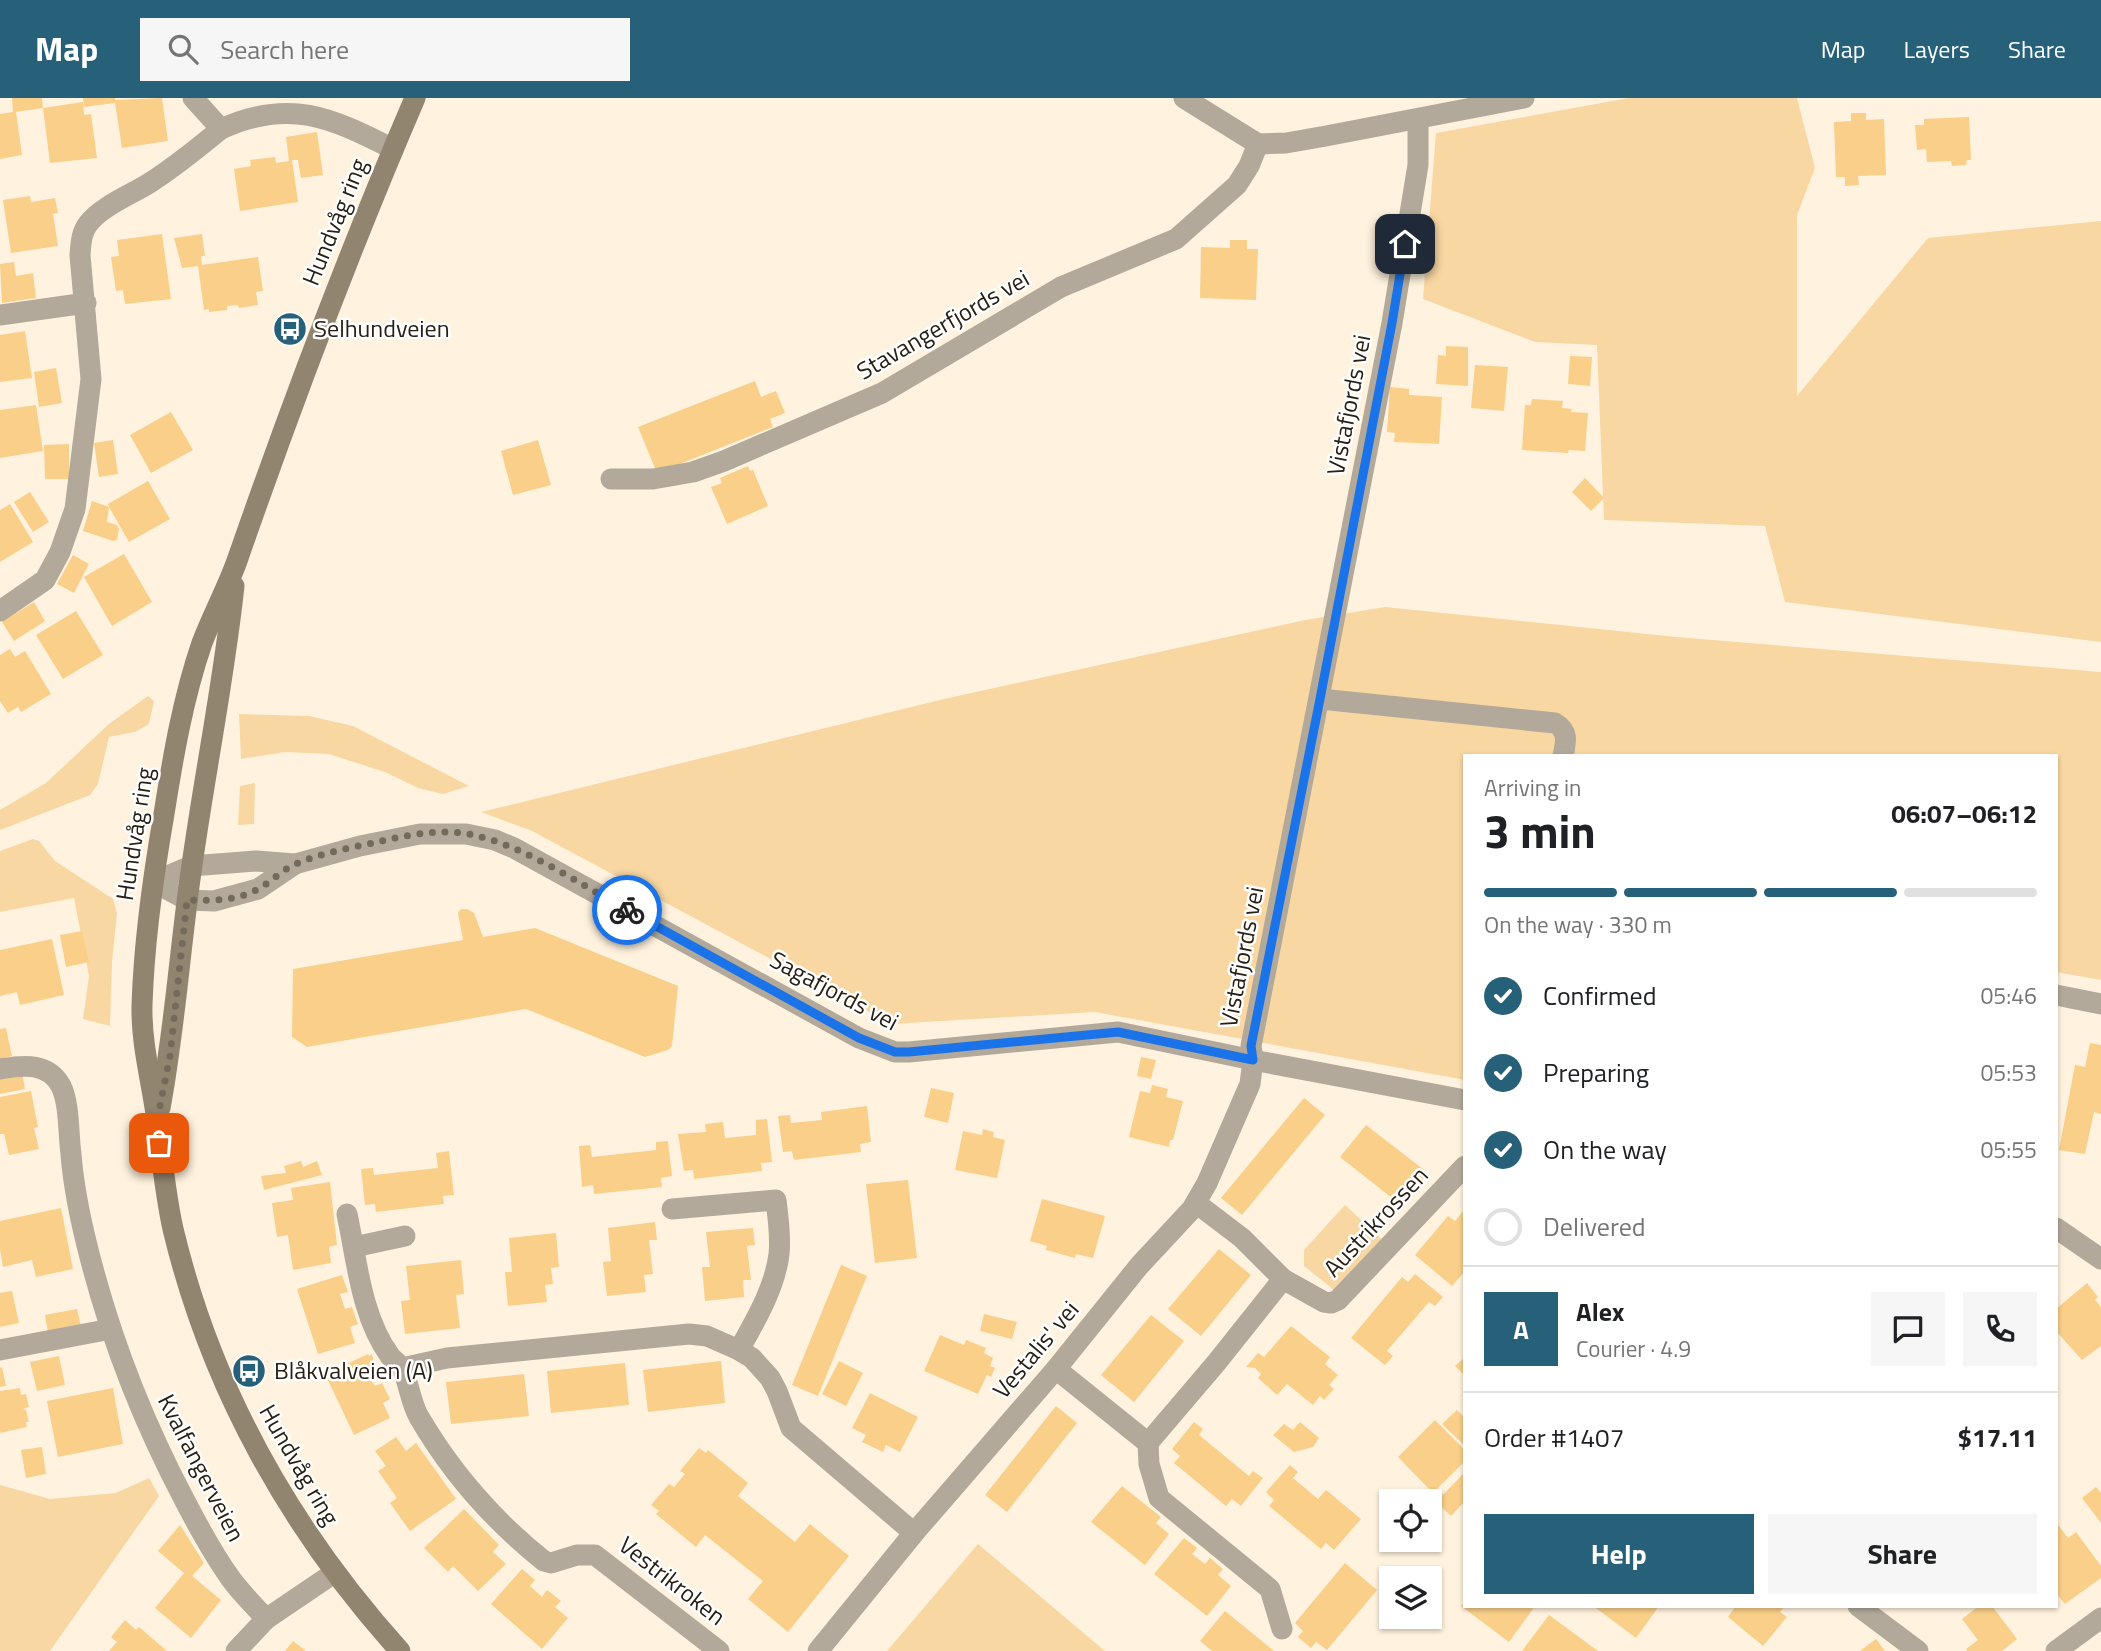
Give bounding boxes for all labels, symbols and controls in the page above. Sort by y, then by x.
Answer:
search box [140,18,630,81]
text: Map [35,24,98,74]
icon: search [164,30,202,68]
text: Search here [220,30,349,69]
text: Map [1821,31,1866,67]
text: Layers [1904,31,1970,67]
text: Share [2008,31,2066,67]
street label: Hundvåg ring [292,153,376,291]
pin [1375,214,1435,274]
icon: home [1386,225,1424,263]
street label: Stavangerfjords vei [850,260,1035,388]
bus stop icon: Selhundveien [271,310,309,348]
place label: Selhundveien [314,310,450,346]
street label: Vistafjords vei [1317,331,1379,478]
street label: Hundvåg ring [106,765,162,903]
text: Arriving in [1484,770,1581,805]
text: 06:07–06:12 [1891,794,2037,833]
text: 3 min [1484,796,1596,866]
courier [592,875,662,945]
street label: Vistafjords vei [1210,883,1272,1030]
icon: bike [608,891,646,929]
text: On the way · 330 m [1484,907,1672,942]
street label: Sagafjords vei [764,941,905,1039]
text: Confirmed [1543,976,1657,1015]
icon: check [1484,977,1522,1015]
text: 05:46 [1980,978,2037,1013]
text: Preparing [1543,1053,1649,1092]
icon: check [1484,1054,1522,1092]
text: 05:53 [1980,1055,2037,1090]
pin [129,1113,189,1173]
icon: bag [140,1124,178,1162]
text: On the way [1543,1130,1667,1169]
icon: check [1484,1131,1522,1169]
text: 05:55 [1980,1132,2037,1167]
street label: Austrikrossen [1314,1158,1436,1285]
text: Delivered [1543,1207,1646,1246]
text: Alex [1576,1292,1624,1331]
button: chat [1871,1292,1945,1366]
button: phone [1963,1292,2037,1366]
street label: Vestalis' vei [984,1293,1087,1406]
text: A [1513,1310,1529,1349]
text: Courier · 4.9 [1576,1331,1691,1366]
bus stop icon: Blåkvalveien (A) [230,1352,268,1390]
place label: Blåkvalveien (A) [274,1352,433,1388]
street label: Kvalfangerveien [149,1388,255,1548]
street label: Hundvåg ring [251,1397,349,1532]
text: Order #1407 [1484,1418,1624,1457]
text: $17.11 [1958,1418,2037,1457]
map controls [1379,1489,1442,1629]
button: locate [1379,1489,1442,1552]
button: Help [1484,1514,1754,1594]
button: Share [1768,1514,2037,1594]
street label: Vestrikroken [612,1527,734,1633]
button: layers [1379,1566,1442,1629]

